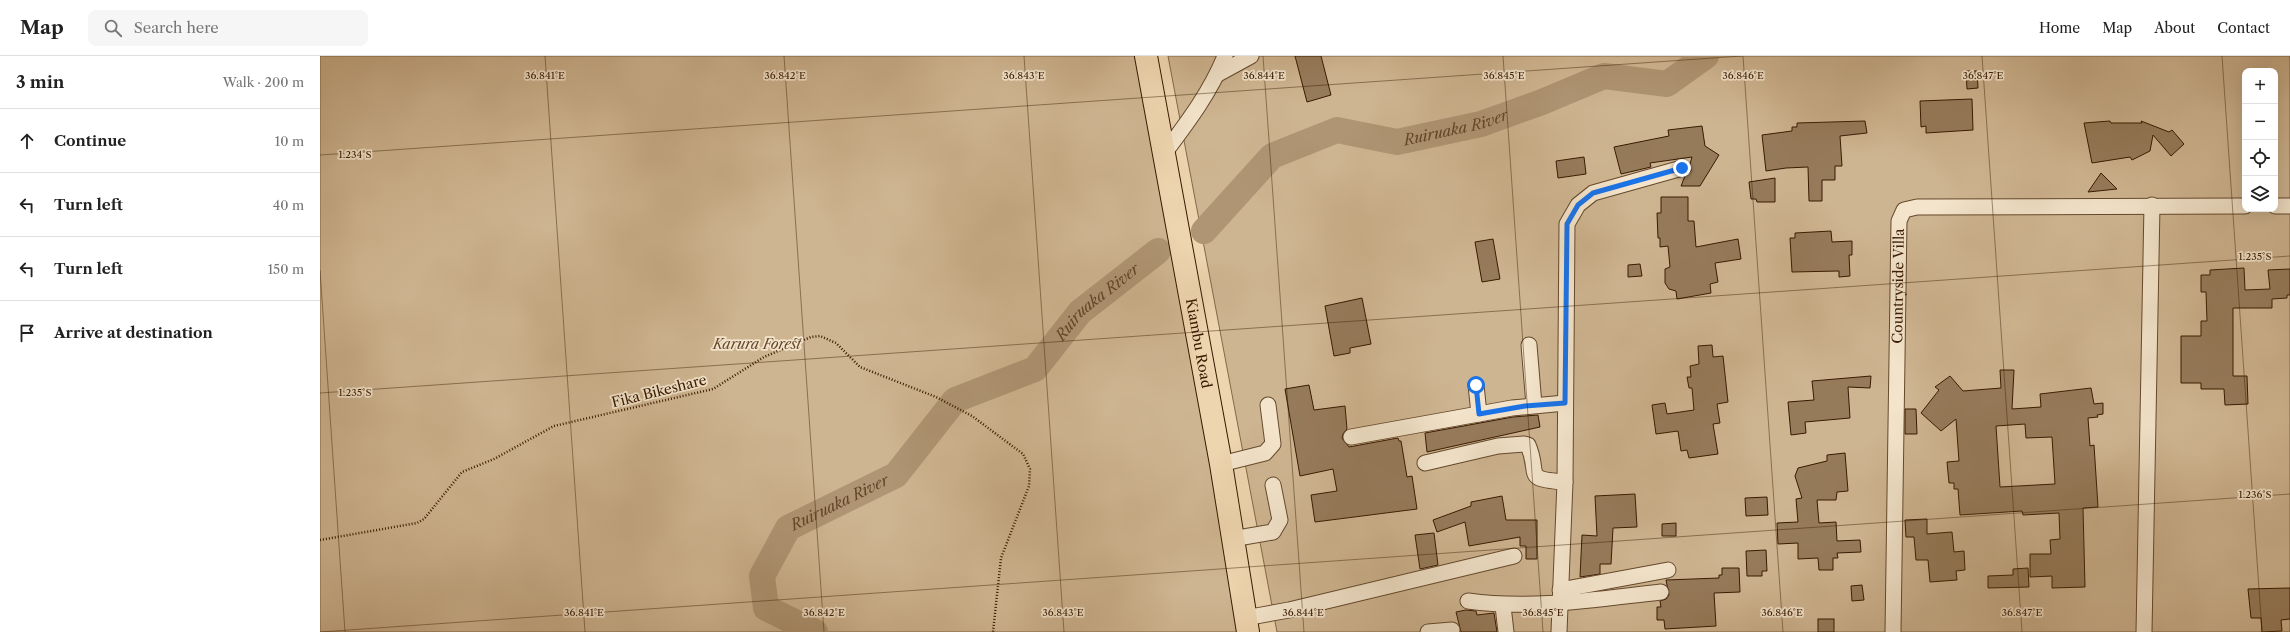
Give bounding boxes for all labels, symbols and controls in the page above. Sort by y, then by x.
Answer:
search box [88,10,368,46]
text: Map [20,16,64,39]
icon: search [102,17,124,39]
text: Search here [134,18,219,37]
text: Home [2039,19,2080,37]
text: Map [2102,19,2132,37]
text: About [2154,19,2195,37]
text: Contact [2217,19,2270,37]
map controls [2242,68,2278,212]
button: + [2242,68,2278,104]
text: 36.841°E [525,69,565,82]
text: 36.842°E [764,69,806,82]
text: 36.843°E [1003,69,1045,82]
text: 36.844°E [1243,69,1285,82]
text: 36.845°E [1483,69,1525,82]
text: 36.846°E [1722,69,1764,82]
text: 36.847°E [1963,69,2004,82]
text: 3 min [16,72,65,92]
text: Walk · 200 m [223,74,304,90]
button: − [2242,104,2278,140]
water label: Ruiruaka River [1401,105,1511,150]
icon: ahead [16,130,38,152]
text: Continue [54,131,126,150]
text: 10 m [275,133,304,149]
button: locate [2242,140,2278,176]
text: 1.234°S [338,148,372,161]
route end [1673,159,1691,177]
button: layers [2242,176,2278,212]
icon: left [16,194,38,216]
text: Turn left [54,195,123,214]
text: 40 m [273,197,304,213]
street label: Countryside Villa [1888,228,1908,344]
text: 1.235°S [2239,250,2271,263]
icon: left [16,258,38,280]
text: Turn left [54,259,123,278]
water label: Ruiruaka River [1050,259,1144,345]
text: 150 m [268,261,304,277]
street label: Kiambu Road [1182,297,1216,390]
icon: arrive [16,322,38,344]
text: Arrive at destination [54,323,213,342]
park label: Karura Forest [712,335,803,353]
street label: Fika Bikeshare [610,370,709,411]
route start [1467,376,1485,394]
text: 1.235°S [339,386,371,399]
water label: Ruiruaka River [786,470,893,535]
text: 1.236°S [2238,488,2272,501]
text: 36.841°E [564,606,604,619]
text: 36.842°E [803,606,845,619]
text: 36.843°E [1042,606,1084,619]
text: 36.844°E [1282,606,1324,619]
text: 36.845°E [1522,606,1564,619]
text: 36.846°E [1761,606,1803,619]
text: 36.847°E [2002,606,2043,619]

